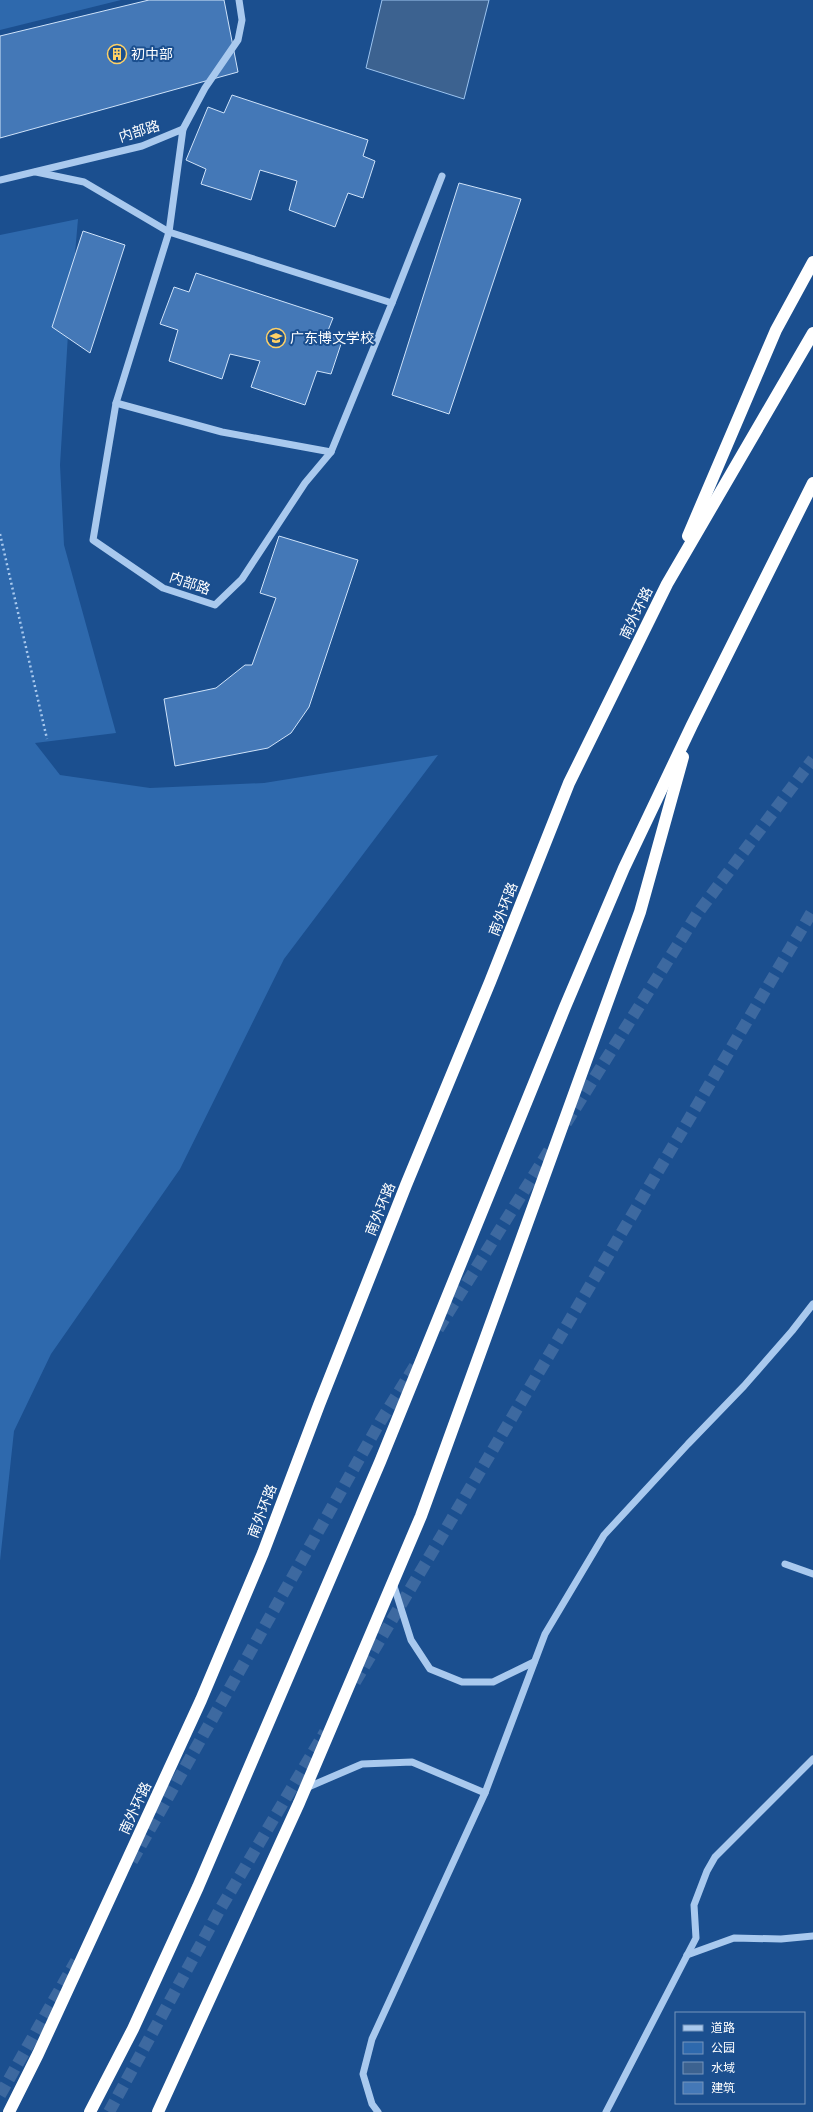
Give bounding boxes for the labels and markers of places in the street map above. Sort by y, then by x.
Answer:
building icon: 初中部 [106,43,128,65]
place label: 初中部 [131,44,173,64]
school or university icon: 广东博文学校 [265,327,287,349]
place label: 广东博文学校 [290,328,374,348]

